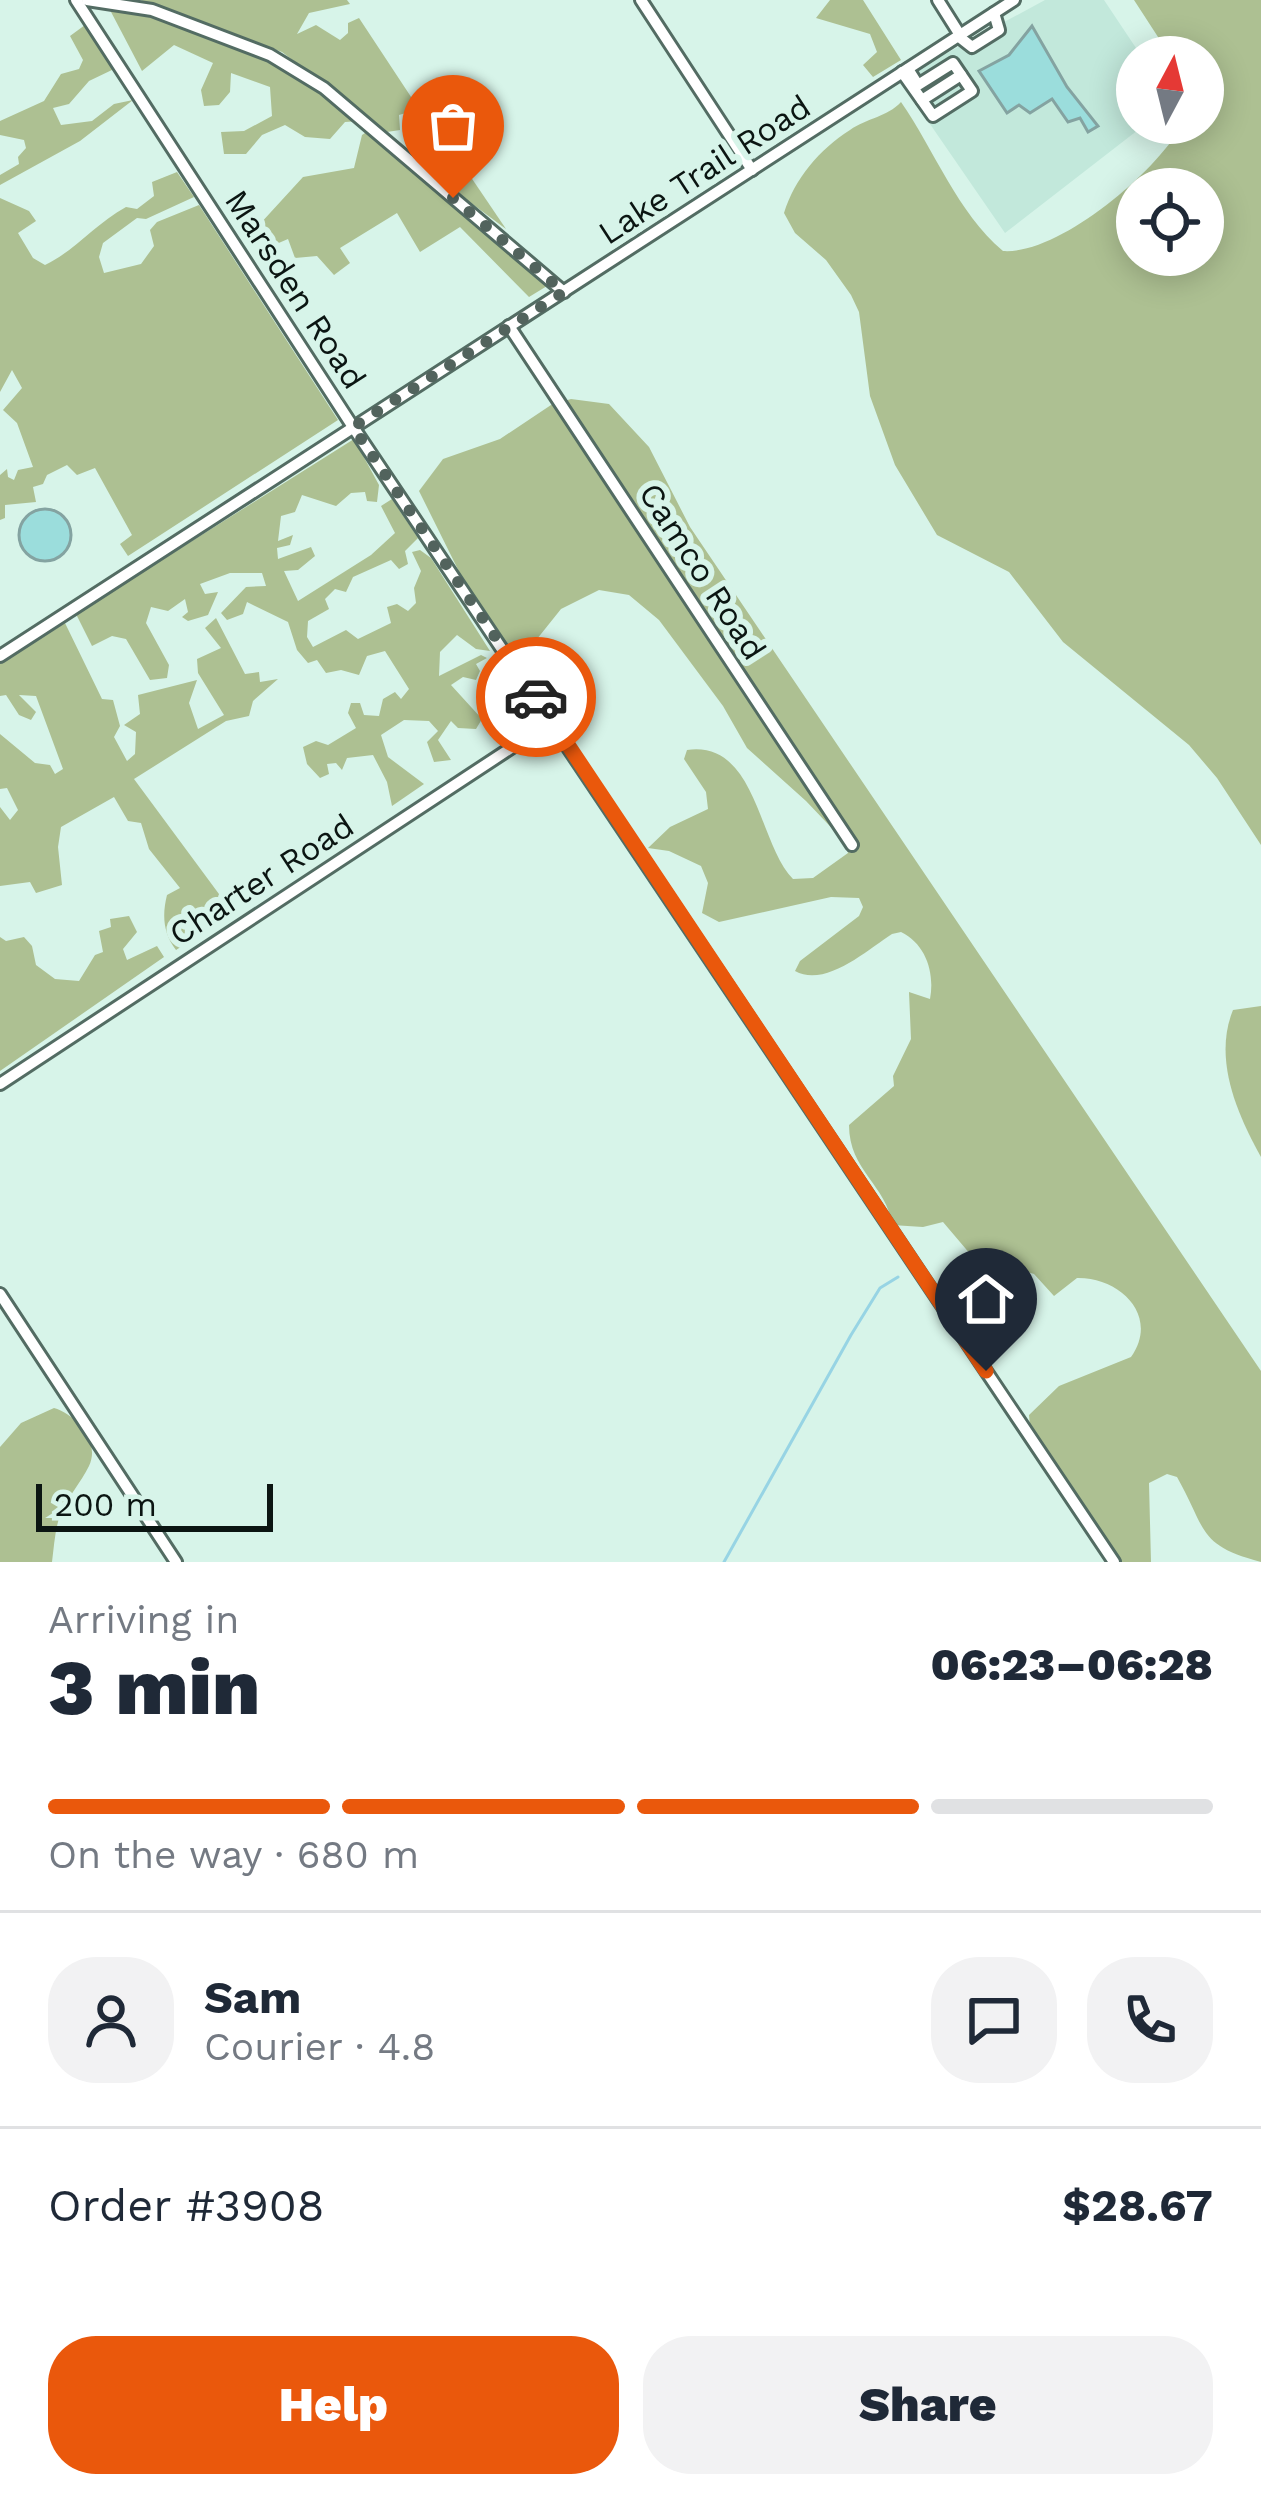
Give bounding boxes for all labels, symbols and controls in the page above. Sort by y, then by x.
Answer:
north arrow [1116,36,1224,144]
map controls [1116,36,1224,276]
pin [402,75,504,198]
street label: Lake Trail Road [591,86,818,252]
icon: bag [420,93,486,159]
button: locate [1116,168,1224,276]
street label: Marsden Road [217,183,374,396]
street label: Camco Road [631,476,774,667]
courier [476,637,596,757]
icon: car [503,664,569,730]
street label: Charter Road [162,805,361,953]
pin [935,1248,1037,1371]
icon: home [953,1266,1019,1332]
scale bar [36,1478,273,1531]
text: 200 m [54,1485,157,1524]
text: Arriving in [48,1597,239,1642]
text: 06:23–06:28 [930,1638,1213,1691]
text: 3 min [48,1641,260,1733]
text: On the way · 680 m [48,1832,419,1877]
button: person [48,1957,174,2083]
button: chat [931,1957,1057,2083]
button: phone [1087,1957,1213,2083]
text: Sam [204,1971,301,2024]
text: Courier · 4.8 [204,2024,435,2069]
text: Order #3908 [48,2179,324,2232]
text: $28.67 [1062,2179,1213,2232]
button: Help [48,2336,619,2474]
button: Share [643,2336,1213,2474]

